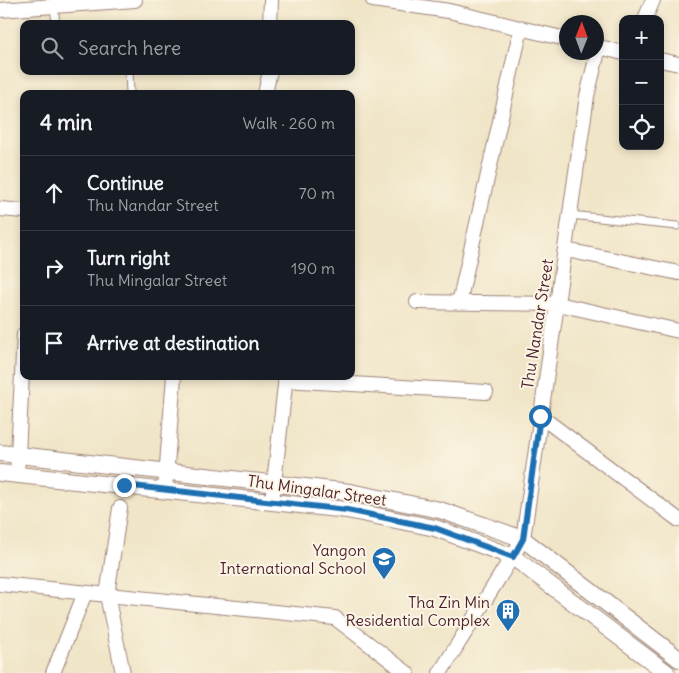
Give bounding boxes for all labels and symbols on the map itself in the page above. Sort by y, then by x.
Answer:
north arrow [559,15,604,60]
street label: Thu Nandar Street [517,257,557,391]
route start [529,405,552,428]
street label: Thu Mingalar Street [246,470,388,510]
route end [113,474,136,497]
place label: Yangon International School [220,540,366,578]
school or university icon: Yangon International School [371,546,397,580]
place label: Tha Zin Min Residential Complex [346,592,490,630]
building icon: Tha Zin Min Residential Complex [495,598,521,632]

